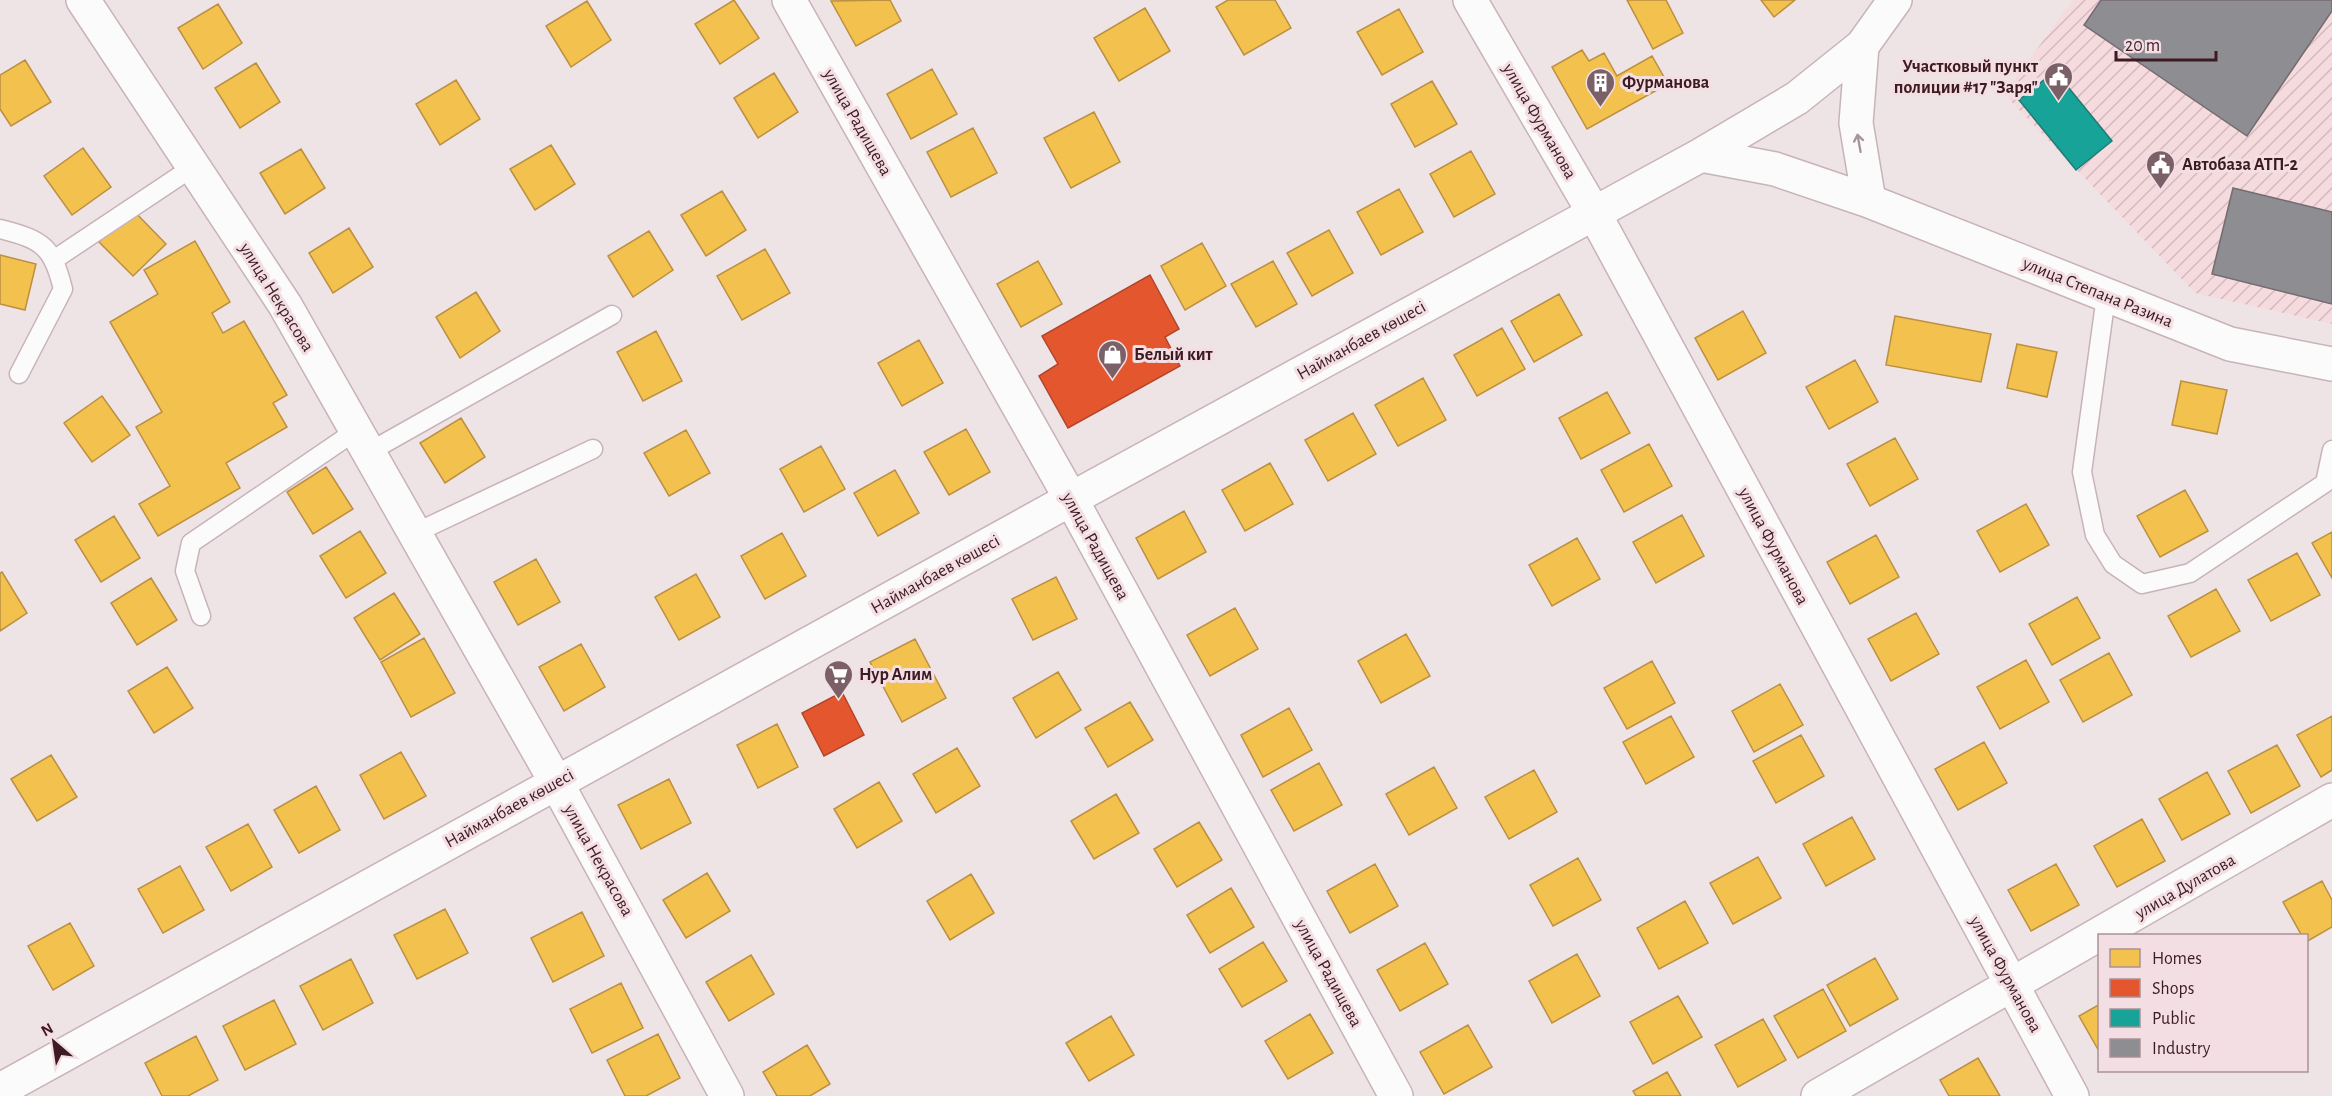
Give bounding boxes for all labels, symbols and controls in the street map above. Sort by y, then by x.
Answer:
scale bar [2116,24,2216,62]
text: 20 m [2125,37,2160,55]
place label: Участковый пункт полиции #17 "Заря" [1894,58,2039,97]
street label: улица Фурманова [1498,60,1579,182]
public building icon: Участковый пункт полиции #17 "Заря" [2043,60,2075,102]
street label: улица Радищева [819,65,895,179]
building icon: Фурманова [1585,66,1617,108]
place label: Фурманова [1622,74,1710,92]
one-way arrow [1853,134,1864,154]
public building icon: Автобаза АТП-2 [2145,148,2177,190]
place label: Автобаза АТП-2 [2182,156,2299,174]
street label: улица Некрасова [235,239,317,355]
street label: улица Степана Разина [2019,254,2175,331]
street label: Найманбаев көшесі [1294,297,1429,384]
shop icon: Белый кит [1097,338,1129,380]
place label: Белый кит [1134,346,1214,364]
street label: улица Фурманова [1734,484,1812,608]
street label: улица Радищева [1058,489,1132,603]
street label: Найманбаев көшесі [868,531,1003,618]
supermarket icon: Нур Алим [822,658,854,700]
place label: Нур Алим [859,666,932,684]
street label: Найманбаев көшесі [442,765,577,852]
street label: улица Некрасова [560,801,636,919]
street label: улица Дулатова [2132,851,2239,923]
street label: улица Фурманова [1965,913,2044,1036]
street label: улица Радищева [1291,916,1365,1030]
legend [2098,934,2308,1072]
text: Homes [2152,950,2202,968]
text: Shops [2152,980,2194,998]
text: Public [2152,1010,2195,1028]
north arrow [24,1012,84,1072]
text: N [38,1020,56,1039]
text: Industry [2152,1040,2211,1058]

